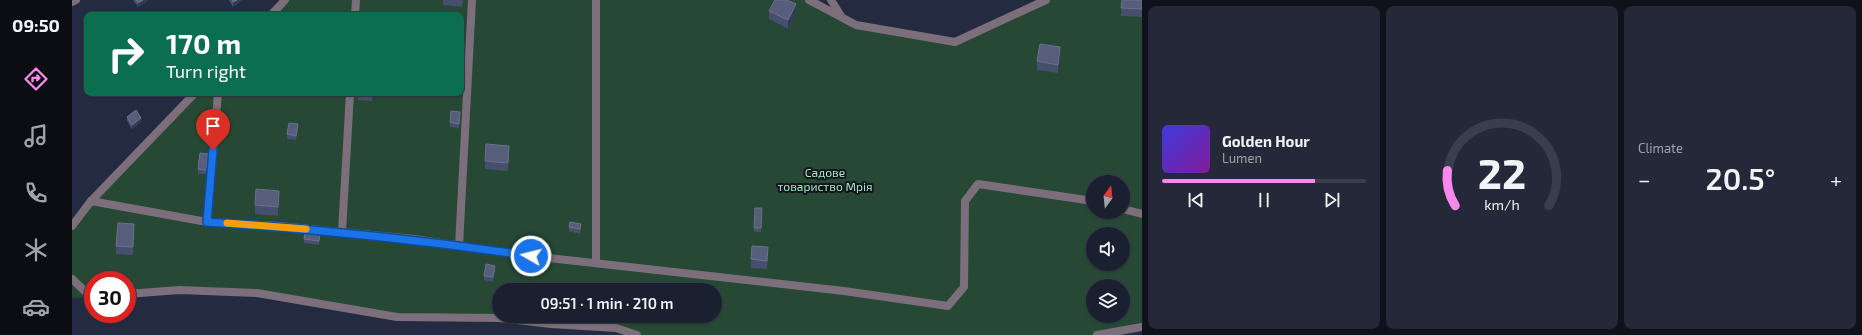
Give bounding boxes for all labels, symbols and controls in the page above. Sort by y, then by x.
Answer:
text: 09:50 [12,14,60,36]
text: 170 m [166,26,241,60]
icon: right [100,28,152,80]
text: Turn right [166,60,246,82]
icon: directions [22,65,50,93]
pin [196,109,230,150]
icon: arrive [202,115,224,137]
icon: music [22,122,50,150]
text: Golden Hour [1222,132,1310,150]
text: Climate [1638,140,1683,156]
text: 22 [1478,146,1526,196]
text: Lumen [1222,150,1262,166]
text: 20.5° [1705,160,1775,196]
park label: Садове товариство Мрія [778,165,872,193]
text: − [1638,166,1651,192]
text: + [1830,166,1842,192]
north arrow [1086,175,1130,219]
map controls [1086,175,1130,323]
icon: phone [22,179,50,207]
icon: previous [1185,189,1207,211]
icon: pause [1253,189,1275,211]
icon: next [1321,189,1343,211]
text: km/h [1484,195,1520,212]
button: sound [1086,227,1130,271]
position arrow [510,235,552,277]
icon: climate [22,236,50,264]
speed limit sign: 30 [84,271,136,323]
button: layers [1086,279,1130,323]
icon: car [22,293,50,321]
text: 09:51 · 1 min · 210 m [541,294,673,312]

